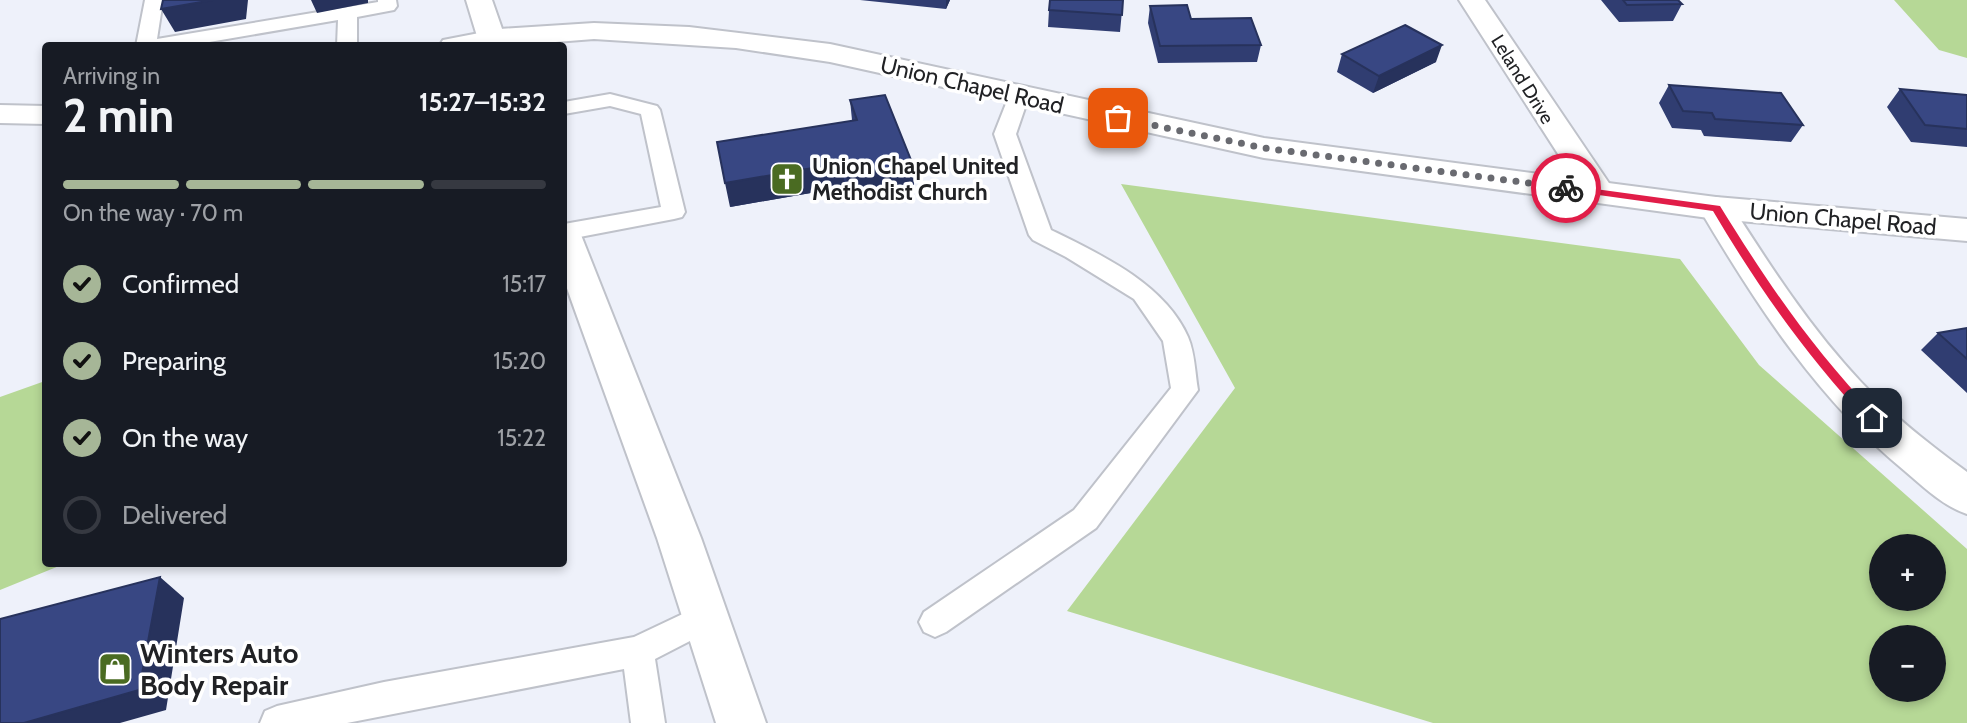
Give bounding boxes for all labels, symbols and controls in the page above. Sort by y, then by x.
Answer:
street label: Leland Drive [1486,30,1559,128]
street label: Union Chapel Road [878,50,1066,120]
text: Arriving in [63,62,160,90]
text: 15:27–15:32 [419,86,546,118]
text: 2 min [63,88,174,144]
pin [1088,88,1148,148]
icon: bag [1099,99,1137,137]
place label: Union Chapel United Methodist Church [812,152,1019,206]
courier [1531,153,1601,223]
church icon: Union Chapel United Methodist Church [768,160,806,198]
icon: bike [1547,169,1585,207]
street label: Union Chapel Road [1748,197,1938,241]
text: On the way · 70 m [63,199,243,227]
icon: check [63,265,101,303]
text: Confirmed [122,268,239,300]
text: 15:17 [502,270,546,298]
icon: check [63,342,101,380]
text: Preparing [122,345,226,377]
text: 15:20 [493,347,546,375]
pin [1842,388,1902,448]
icon: home [1853,399,1891,437]
icon: check [63,419,101,457]
text: On the way [122,422,248,454]
text: 15:22 [497,424,546,452]
text: Delivered [122,499,227,531]
map controls [1869,534,1946,702]
button: + [1869,534,1946,611]
button: − [1869,625,1946,702]
place label: Winters Auto Body Repair [140,636,298,702]
shop icon: Winters Auto Body Repair [96,650,134,688]

